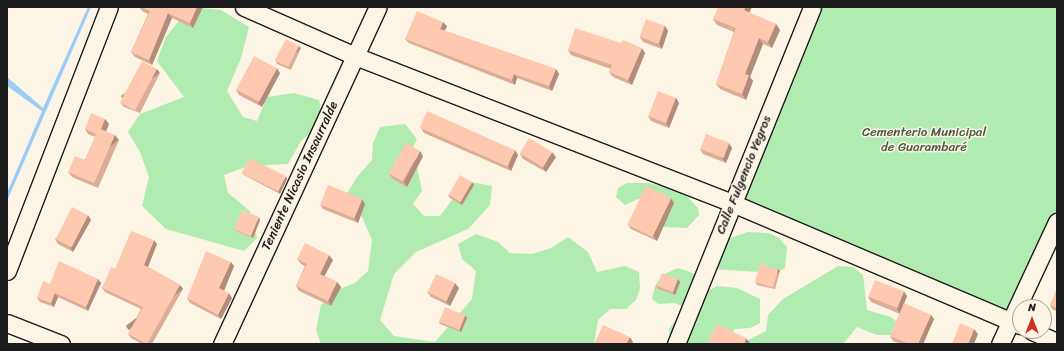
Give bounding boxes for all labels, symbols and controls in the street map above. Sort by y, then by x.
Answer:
street label: Teniente Nicasio Insaurralde [258,99,342,253]
street label: Calle Fulgencio Yegros [713,113,775,237]
park label: Cementerio Municipal de Guarambaré [862,125,986,156]
text: N [1028,298,1036,317]
north arrow [1012,299,1052,339]

